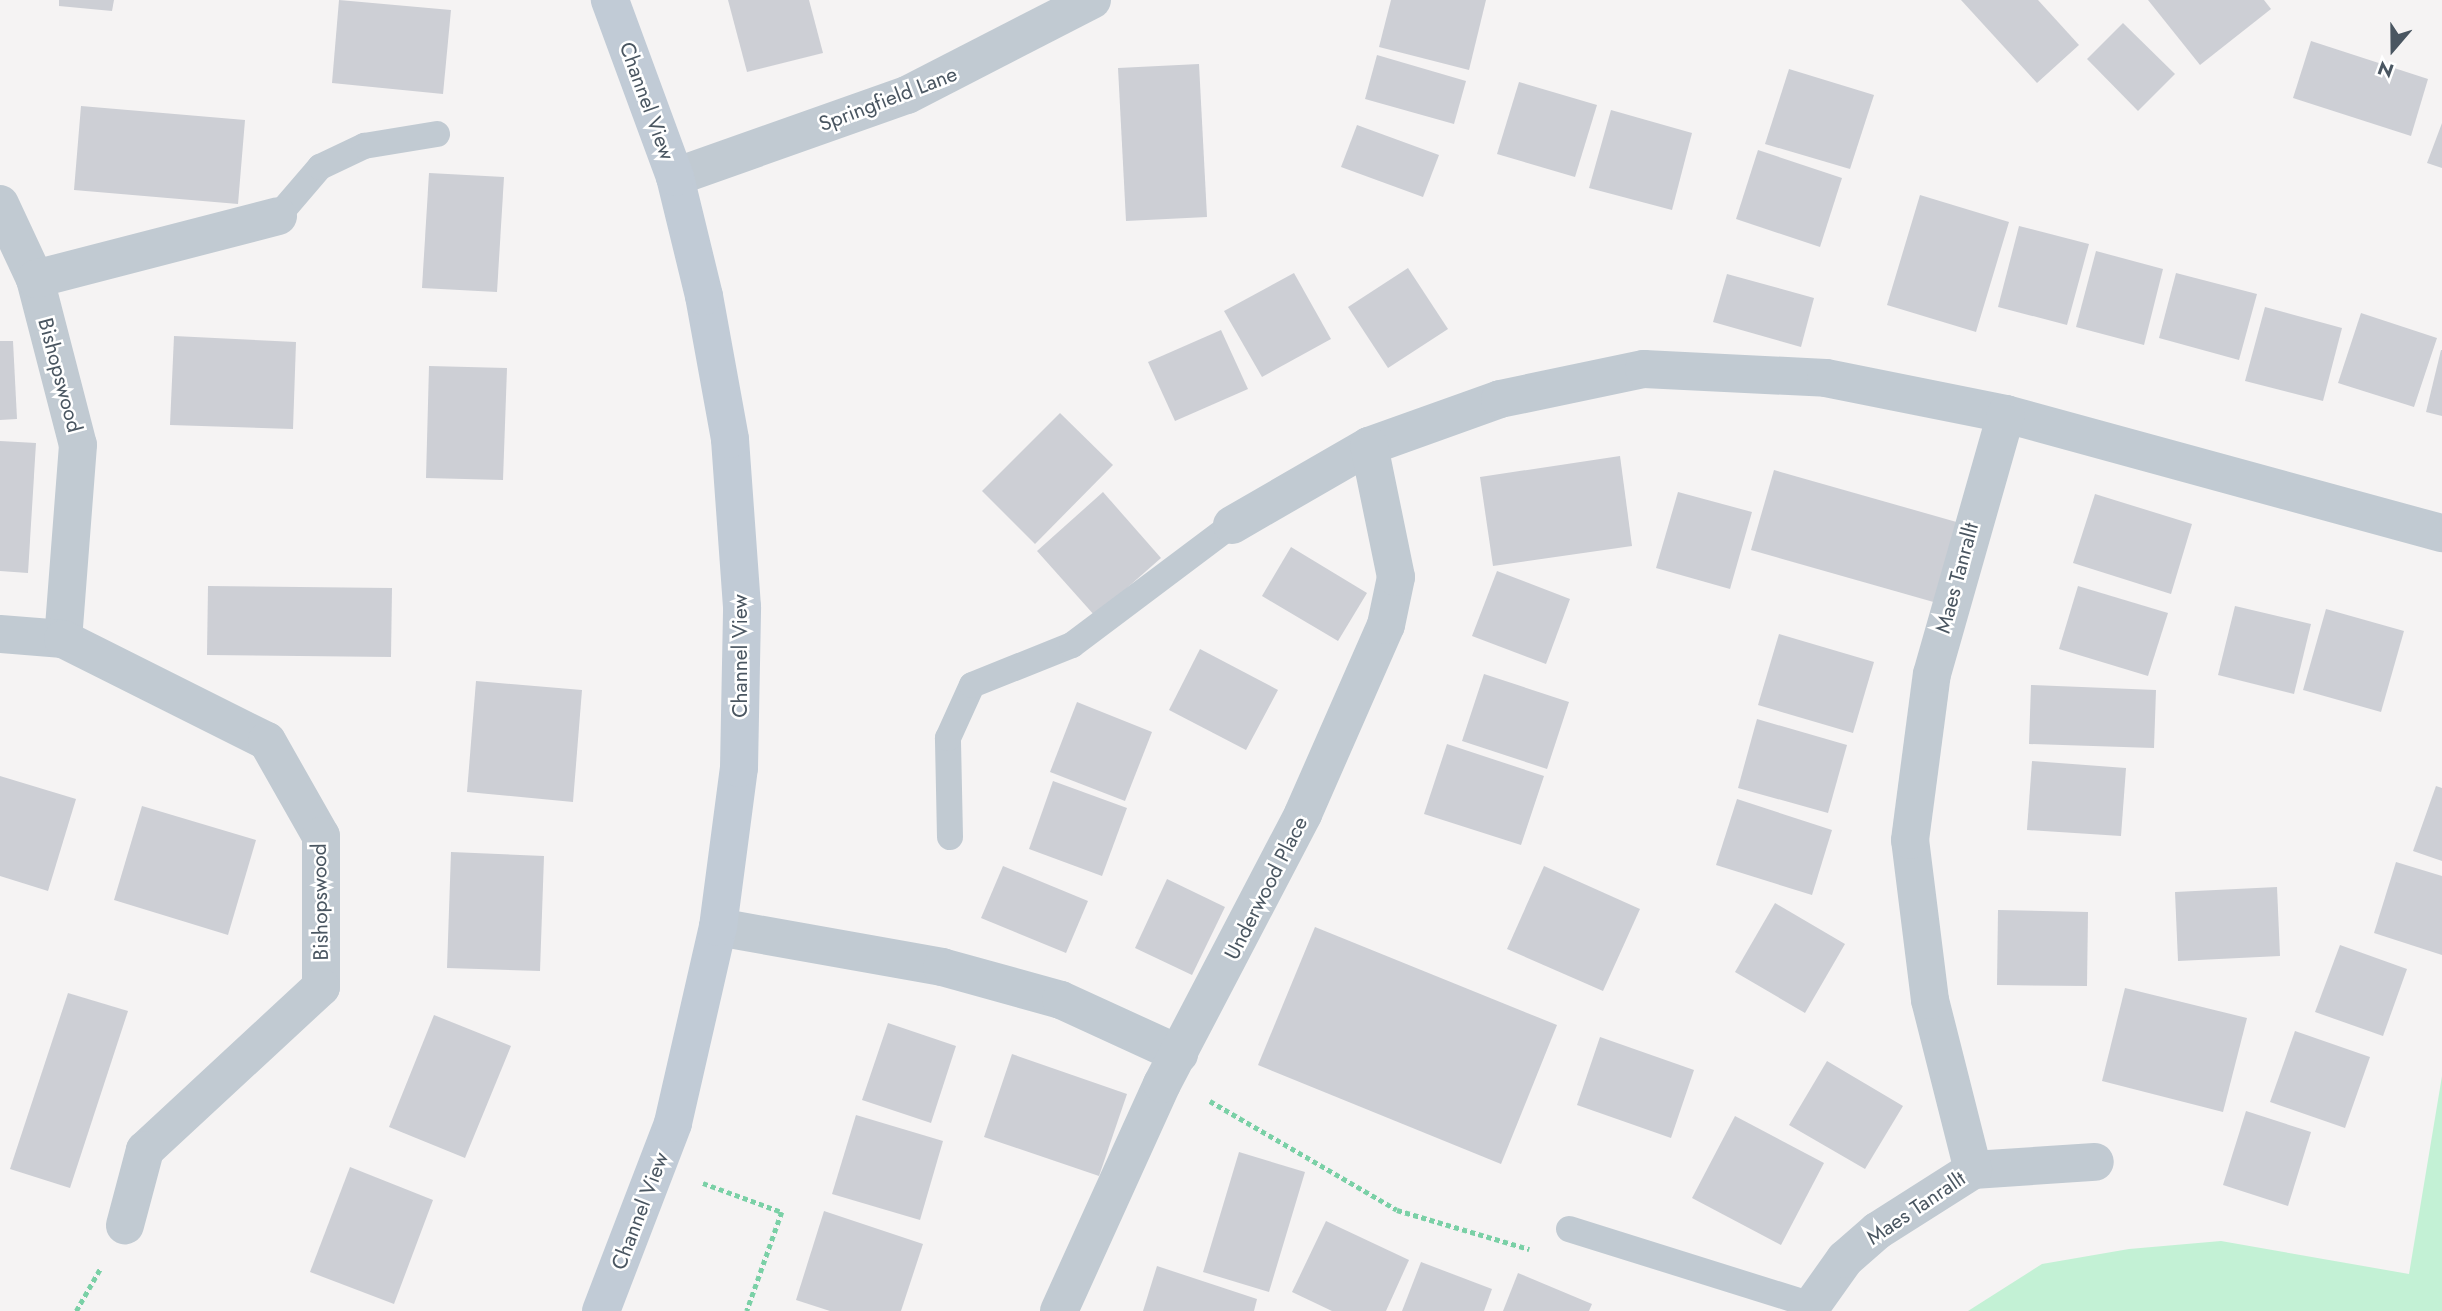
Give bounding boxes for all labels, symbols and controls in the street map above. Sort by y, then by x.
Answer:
north arrow [2358,14,2428,84]
street label: Channel View [614,39,680,163]
text: N [2374,54,2397,84]
street label: Springfield Lane [815,61,961,137]
street label: Bishopswood [33,315,87,435]
street label: Maes Tanrallt [1930,520,1984,636]
street label: Channel View [727,594,753,718]
street label: Underwood Place [1219,812,1313,964]
street label: Bishopswood [306,843,334,961]
street label: Channel View [606,1149,674,1273]
street label: Maes Tanrallt [1862,1166,1970,1250]

